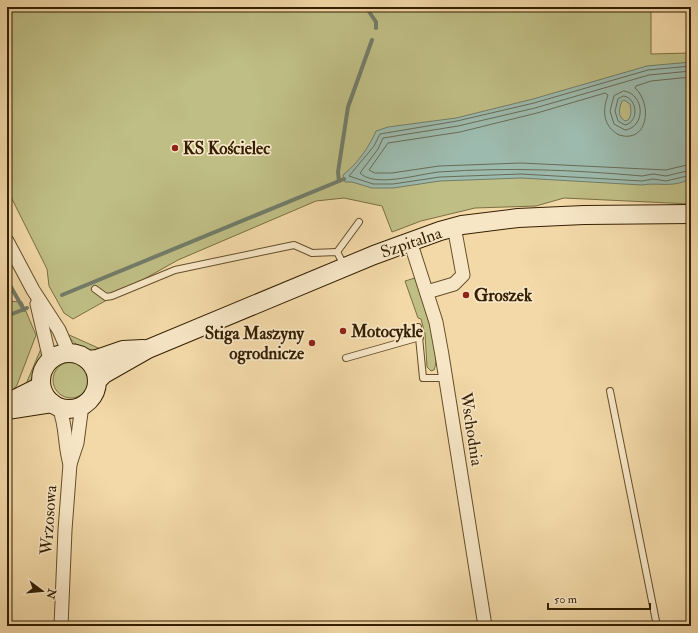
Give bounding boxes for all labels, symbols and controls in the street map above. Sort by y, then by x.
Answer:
place label: KS Kościelec [183,138,270,159]
marker: KS Kościelec [170,143,180,153]
street label: Szpitalna [378,222,446,264]
place label: Groszek [474,285,533,306]
marker: Groszek [461,290,471,300]
place label: Motocykle [350,321,424,343]
place label: Stiga Maszyny ogrodnicze [205,323,305,365]
marker: Motocykle [338,326,348,336]
marker: Stiga Maszyny ogrodnicze [307,338,317,348]
street label: Wschodnia [455,390,488,468]
street label: Wrzosowa [36,483,61,557]
north arrow [22,571,62,611]
scale bar [548,585,650,611]
text: N [43,586,59,601]
text: 50 m [554,592,578,607]

